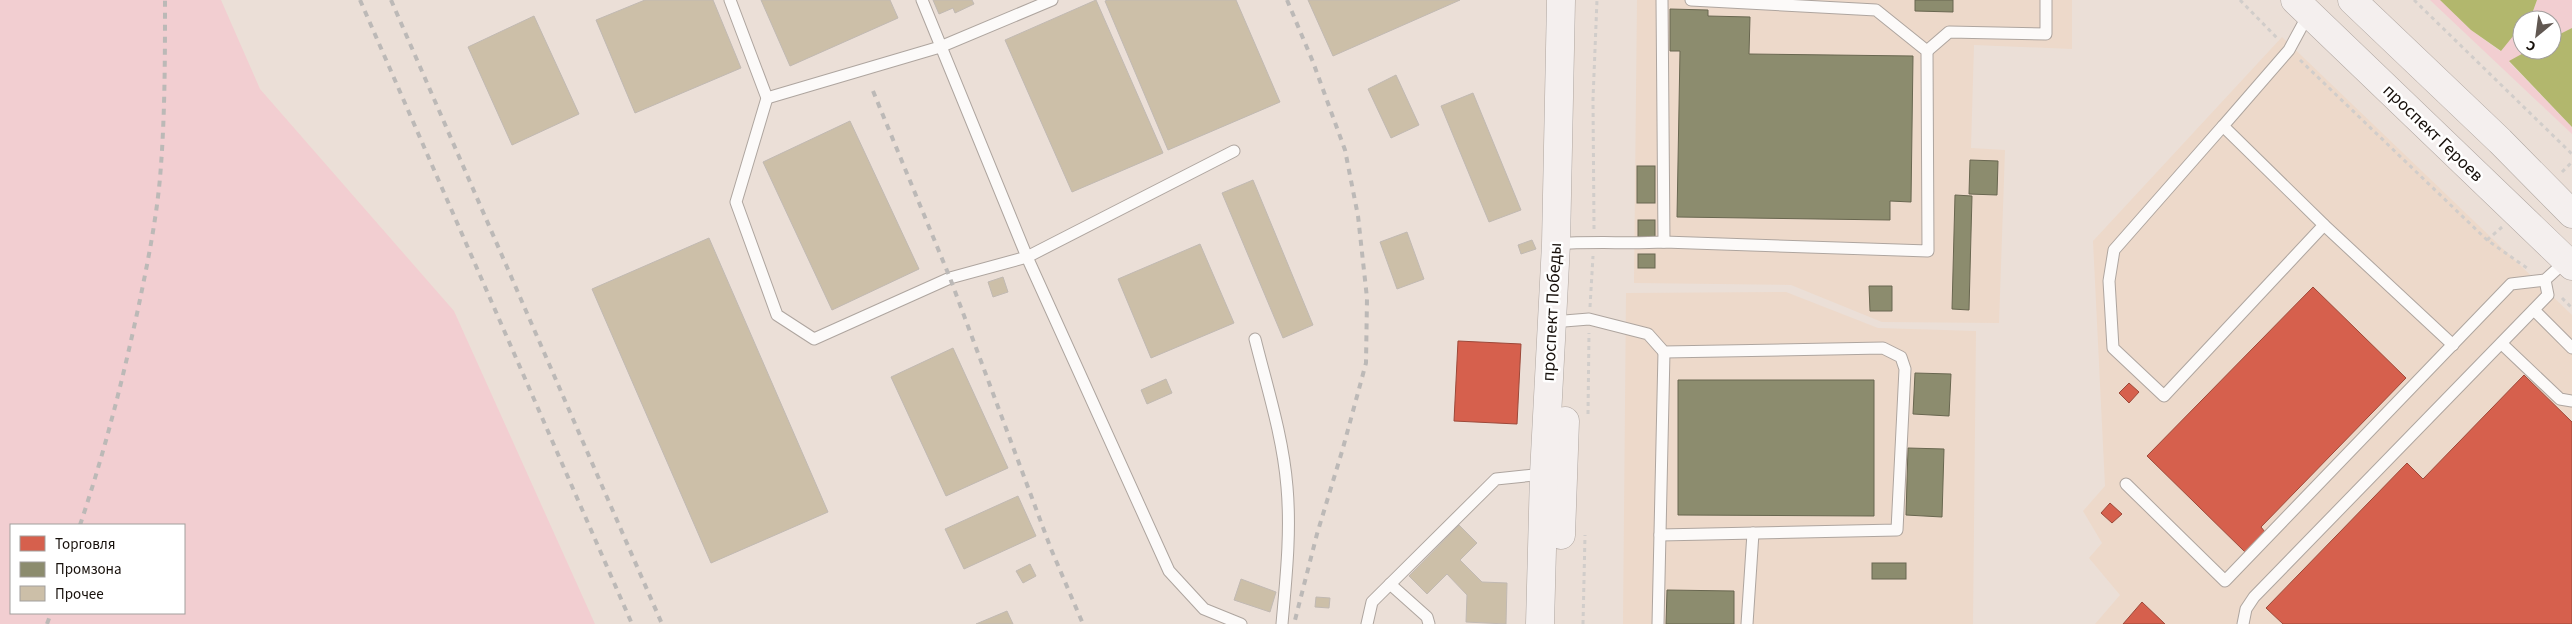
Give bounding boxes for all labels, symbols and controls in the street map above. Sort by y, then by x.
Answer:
north arrow [2512,10,2562,60]
text: С [2523,35,2540,56]
street label: проспект Героев [2377,78,2489,188]
street label: проспект Победы [1536,242,1568,382]
legend [10,524,185,614]
text: Торговля [55,534,115,555]
text: Промзона [55,559,122,580]
text: Прочее [55,584,104,605]

